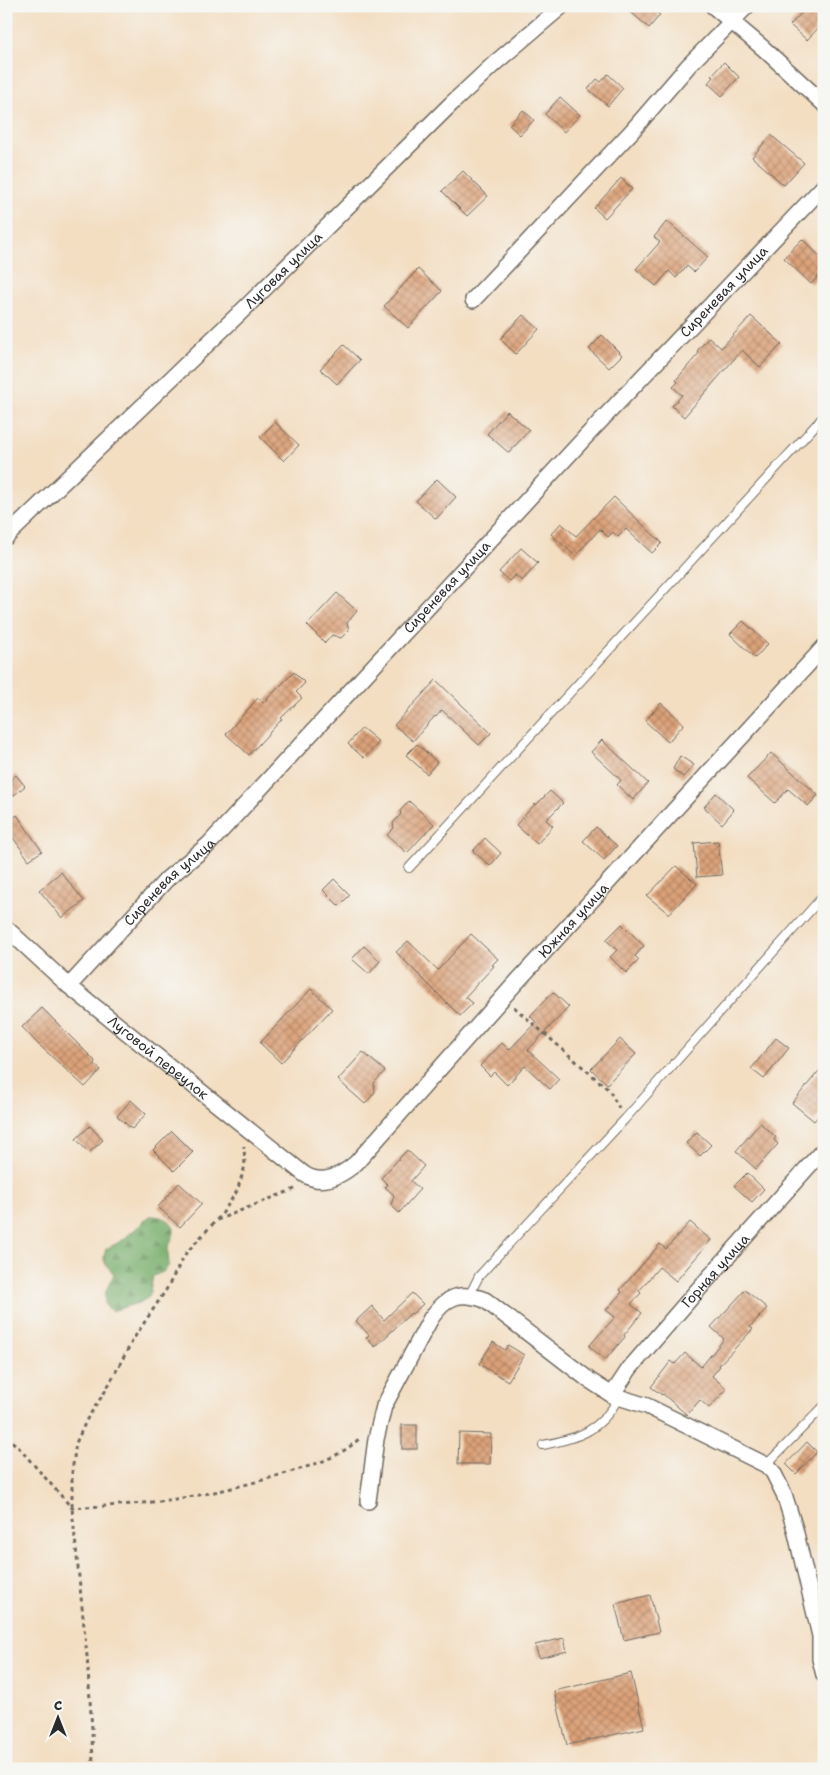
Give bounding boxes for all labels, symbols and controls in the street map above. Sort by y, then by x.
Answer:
street label: Луговая улица [241,227,326,312]
street label: Сиреневая улица [676,241,772,341]
street label: Сиреневая улица [399,536,494,637]
street label: Сиреневая улица [120,834,219,929]
street label: Южная улица [535,879,612,961]
street label: Луговой переулок [104,1012,213,1104]
street label: Горная улица [677,1229,753,1311]
north arrow [32,1692,82,1742]
text: С [54,1696,62,1714]

